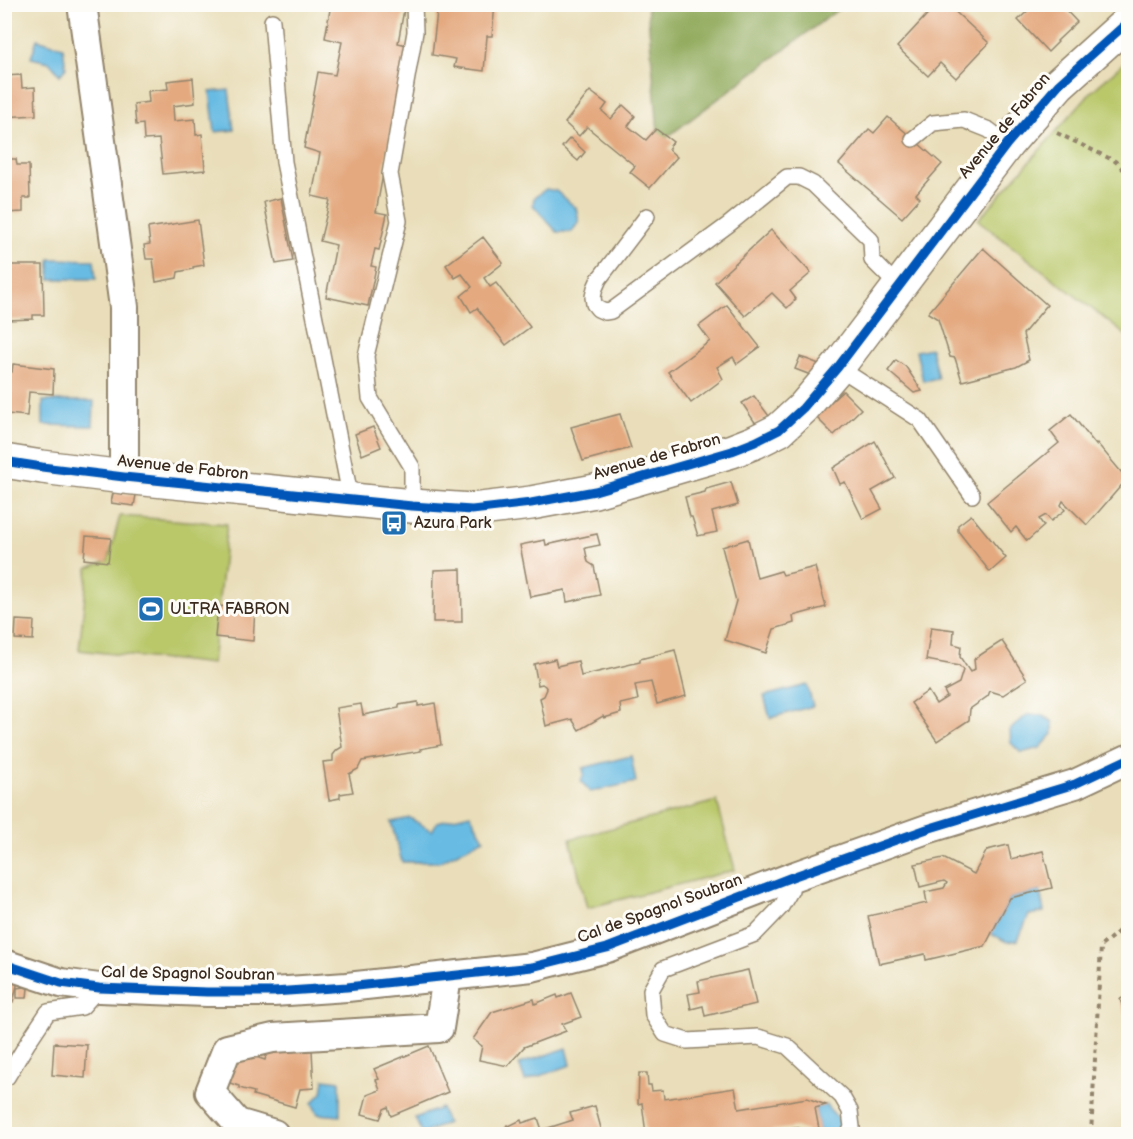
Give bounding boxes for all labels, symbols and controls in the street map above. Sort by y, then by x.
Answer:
street label: Avenue de Fabron [955,69,1055,183]
street label: Avenue de Fabron [591,430,723,484]
street label: Avenue de Fabron [117,452,249,484]
bus stop icon: Azura Park [379,508,409,538]
place label: Azura Park [414,514,491,533]
sports icon: ULTRA FABRON [136,594,166,624]
place label: ULTRA FABRON [170,600,290,619]
street label: Cal de Spagnol Soubran [575,870,745,948]
street label: Cal de Spagnol Soubran [101,963,275,985]

